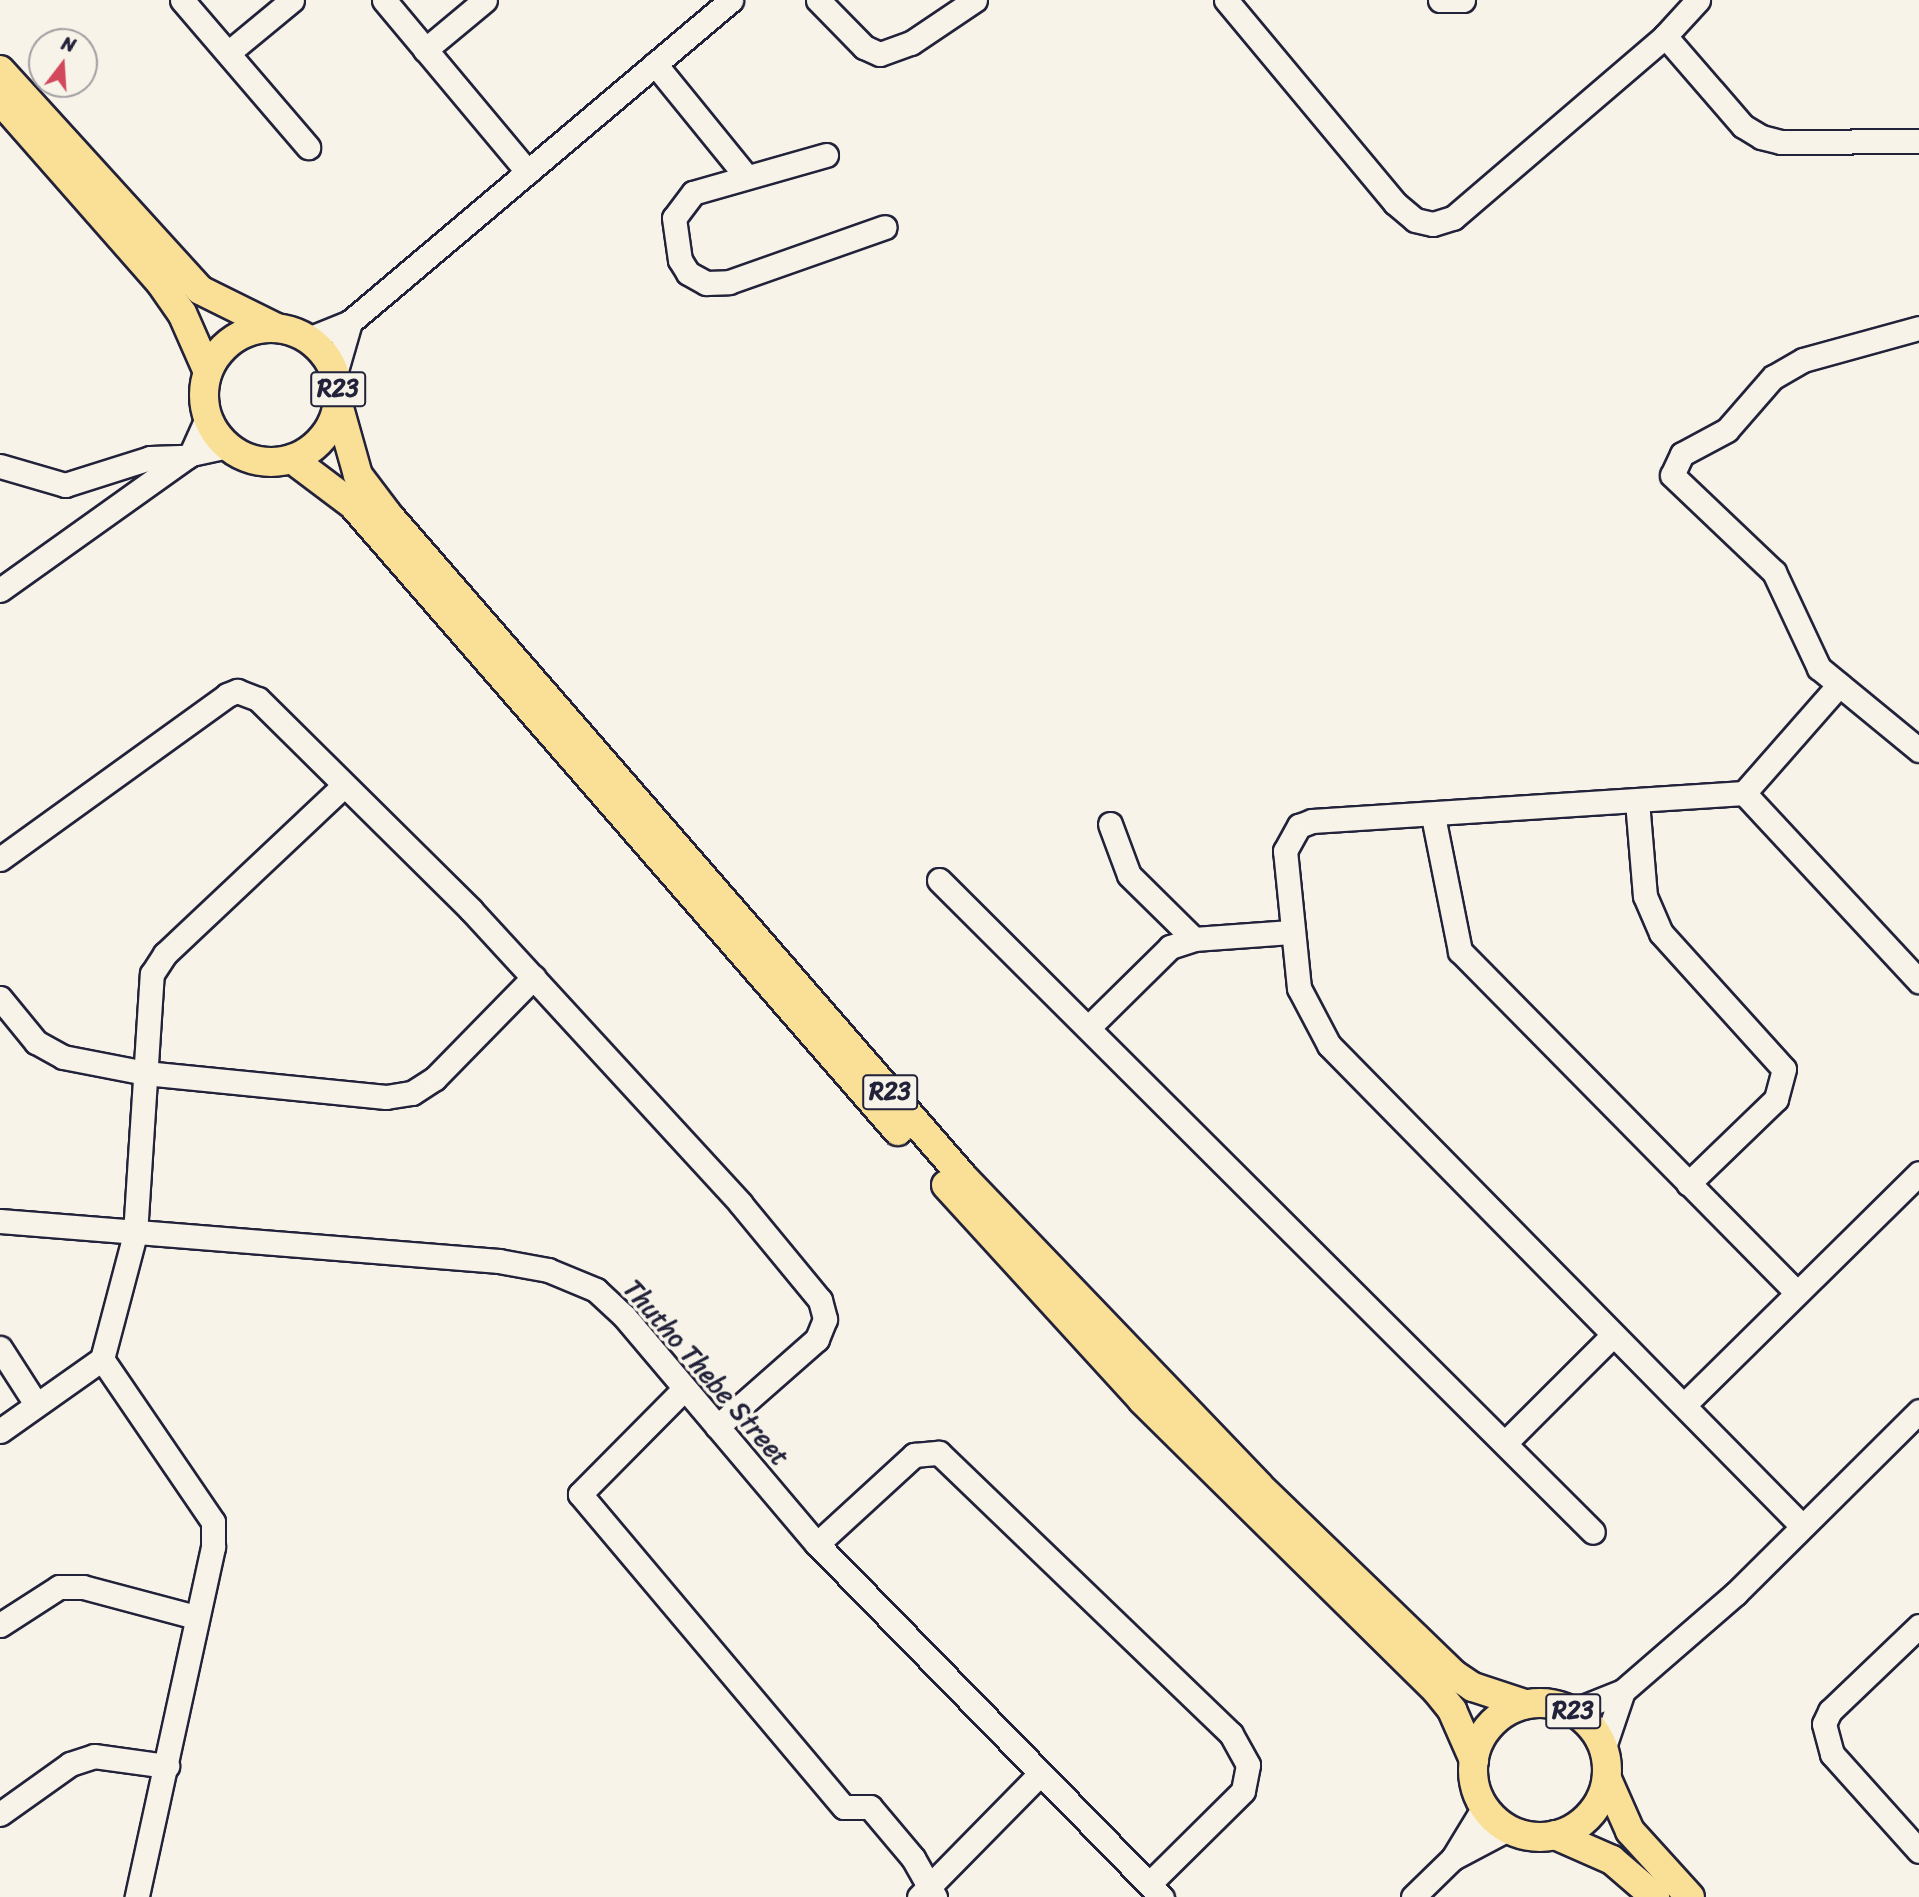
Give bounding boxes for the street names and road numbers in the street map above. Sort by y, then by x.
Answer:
road number: R23 [310,368,366,410]
road number: R23 [862,1072,918,1112]
street label: Thutho Thebe Street [616,1273,796,1473]
road number: R23 [1545,1690,1601,1731]

